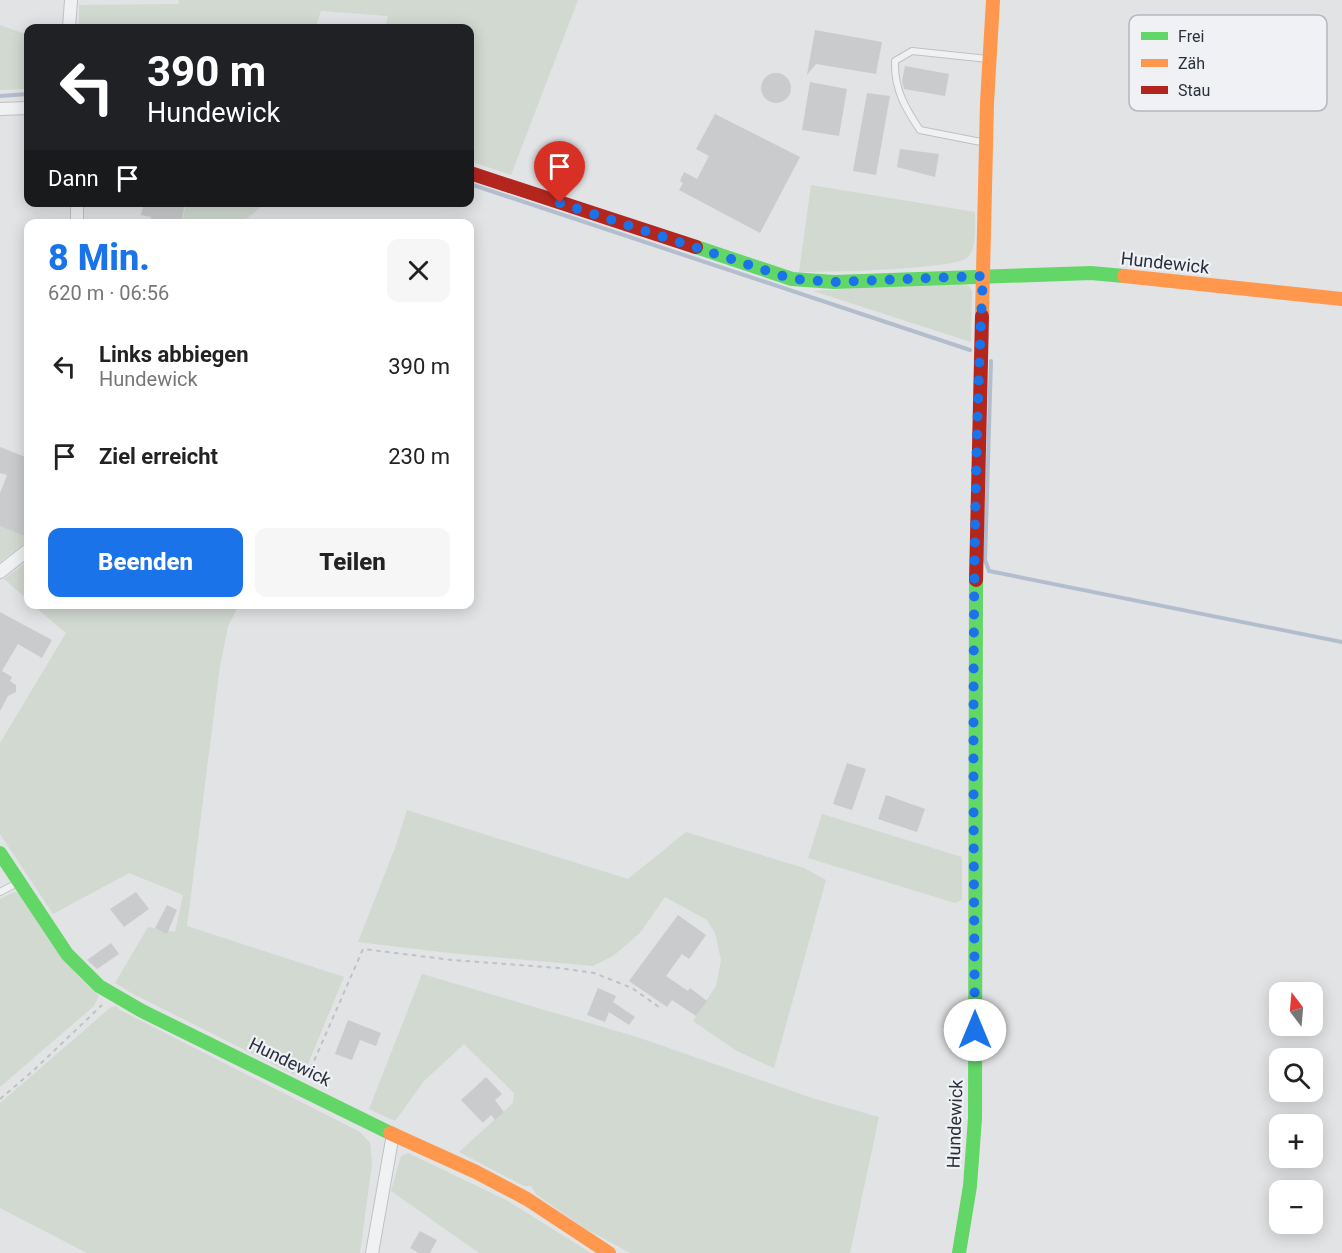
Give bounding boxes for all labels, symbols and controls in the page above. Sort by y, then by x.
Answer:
legend [1129,15,1327,111]
text: Frei [1178,27,1204,46]
text: 390 m [147,47,266,96]
icon: left [48,48,126,126]
text: Zäh [1178,54,1205,73]
text: Stau [1178,81,1210,100]
text: Hundewick [147,97,280,129]
pin [534,141,585,203]
icon: arrive [543,150,576,183]
icon: arrive [111,162,144,195]
text: Dann [48,166,99,191]
text: 8 Min. [48,237,150,279]
button: close [387,239,450,302]
street label: Hundewick [1120,247,1211,278]
text: 620 m · 06:56 [48,281,169,305]
text: Links abbiegen [99,342,249,367]
icon: left [48,350,81,383]
text: 390 m [388,354,450,379]
text: Hundewick [99,367,198,391]
icon: arrive [48,440,81,473]
text: Ziel erreicht [99,444,218,469]
text: 230 m [388,444,450,469]
button: Beenden [48,528,243,597]
button: Teilen [255,528,450,597]
north arrow [1269,982,1323,1036]
map controls [1269,982,1323,1234]
position arrow [943,998,1007,1062]
street label: Hundewick [246,1033,336,1091]
button: search [1269,1048,1323,1102]
street label: Hundewick [942,1078,967,1169]
button: + [1269,1114,1323,1168]
button: − [1269,1180,1323,1234]

